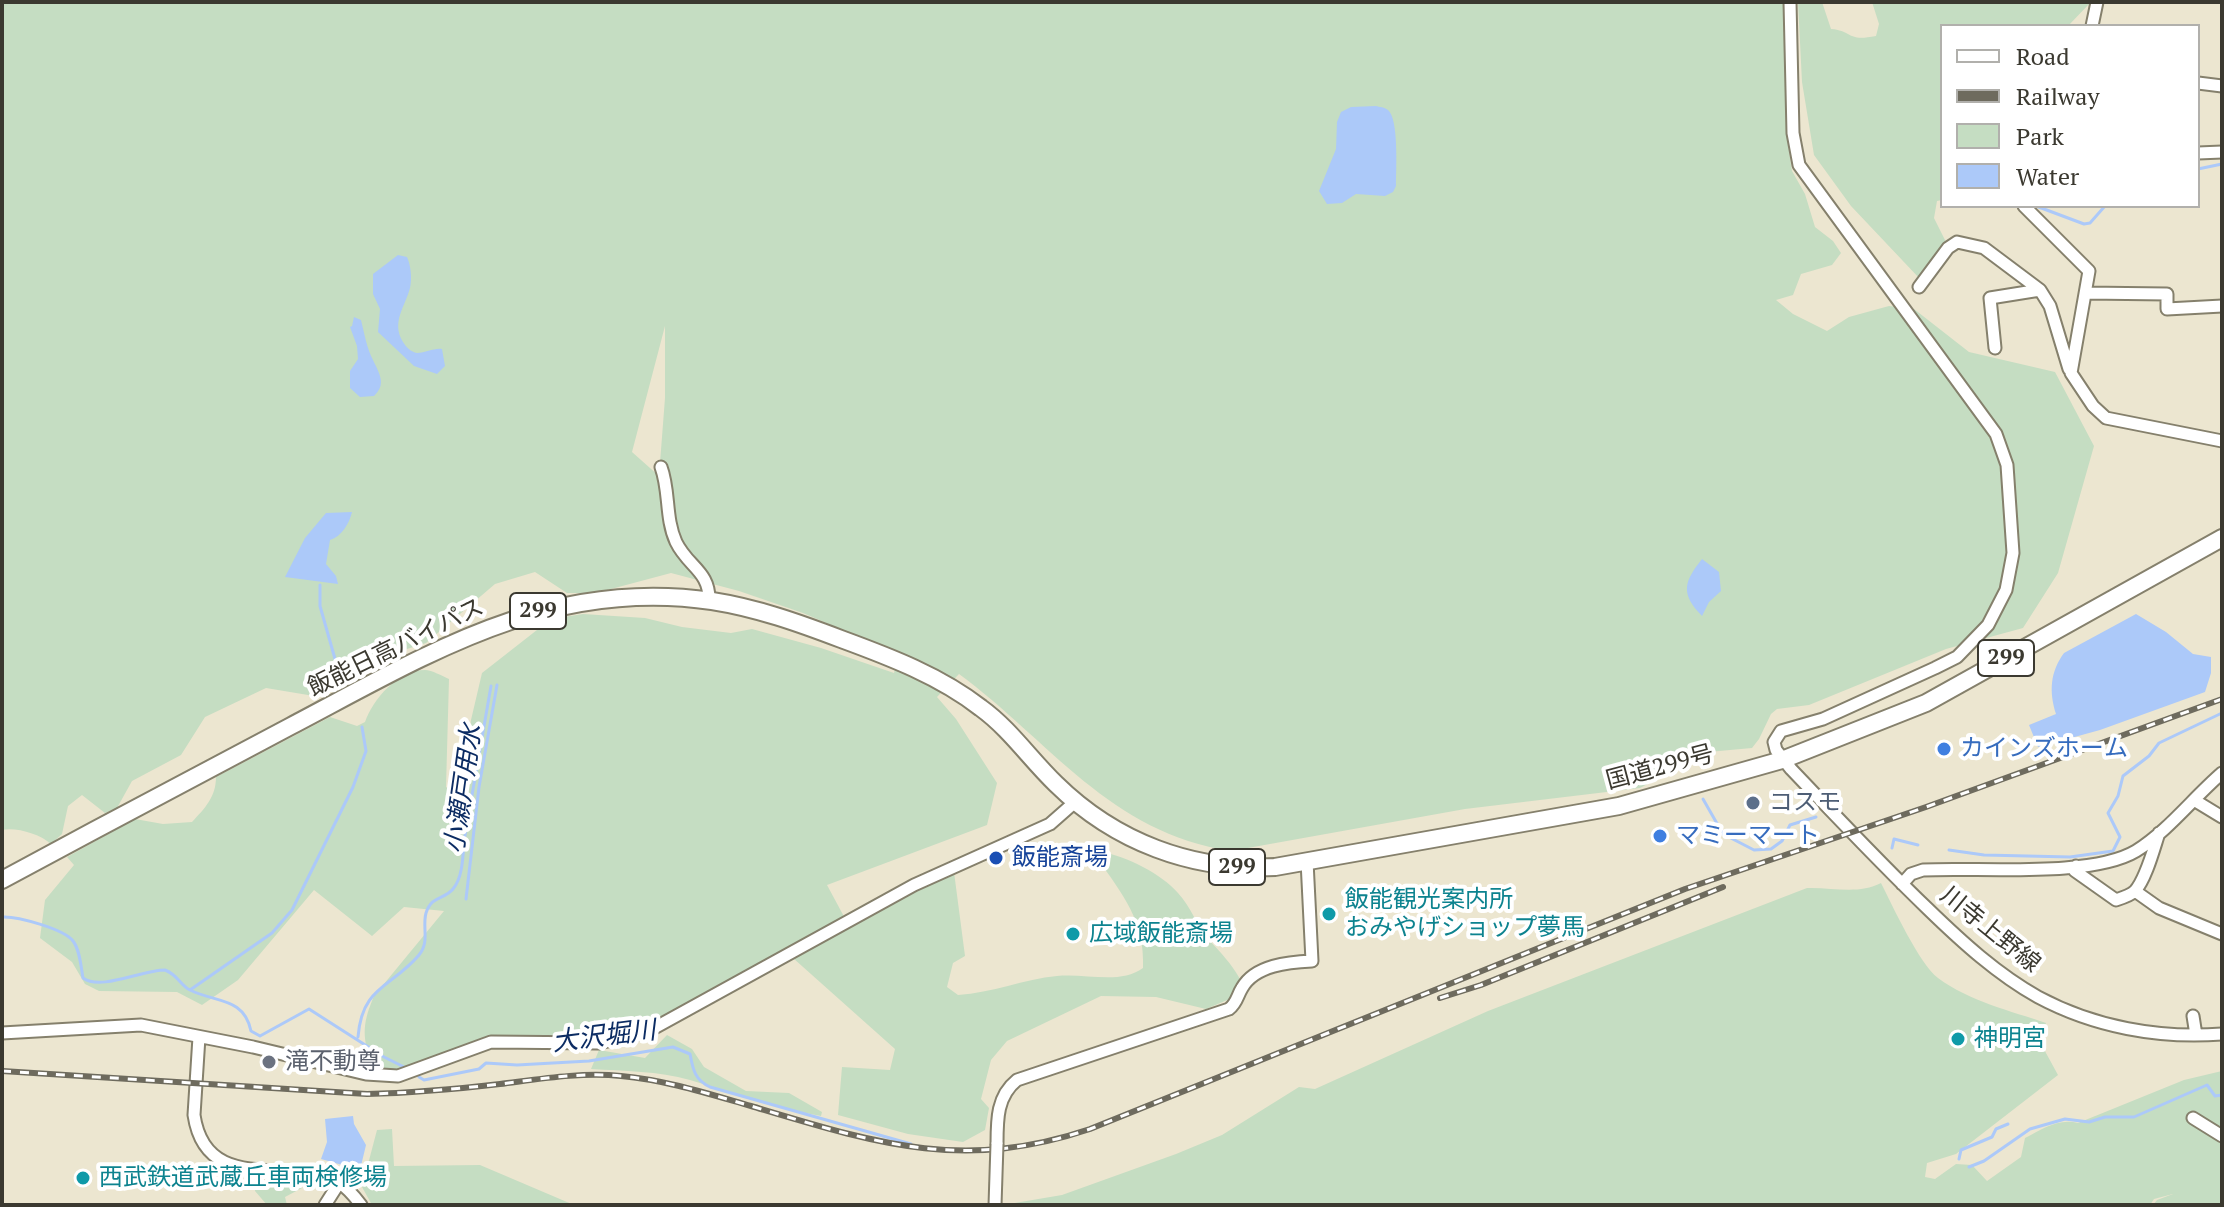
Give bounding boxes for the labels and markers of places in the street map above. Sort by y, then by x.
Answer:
place label: カインズホーム [1960,735,2128,763]
marker: カインズホーム [1935,740,1953,758]
place label: コスモ [1769,789,1841,817]
marker: コスモ [1744,794,1762,812]
place label: マミーマート [1676,822,1820,850]
marker: マミーマート [1651,827,1669,845]
place label: 飯能斎場 [1012,844,1108,872]
marker: 飯能斎場 [987,849,1005,867]
place label: 飯能観光案内所 おみやげショップ夢馬 [1345,886,1585,942]
marker: 飯能観光案内所 おみやげショップ夢馬 [1320,905,1338,923]
place label: 広域飯能斎場 [1089,920,1233,948]
marker: 広域飯能斎場 [1064,925,1082,943]
place label: 神明宮 [1974,1025,2046,1053]
marker: 神明宮 [1949,1030,1967,1048]
place label: 滝不動尊 [285,1048,381,1076]
marker: 滝不動尊 [260,1053,278,1071]
place label: 西武鉄道武蔵丘車両検修場 [99,1164,387,1192]
marker: 西武鉄道武蔵丘車両検修場 [74,1169,92,1187]

